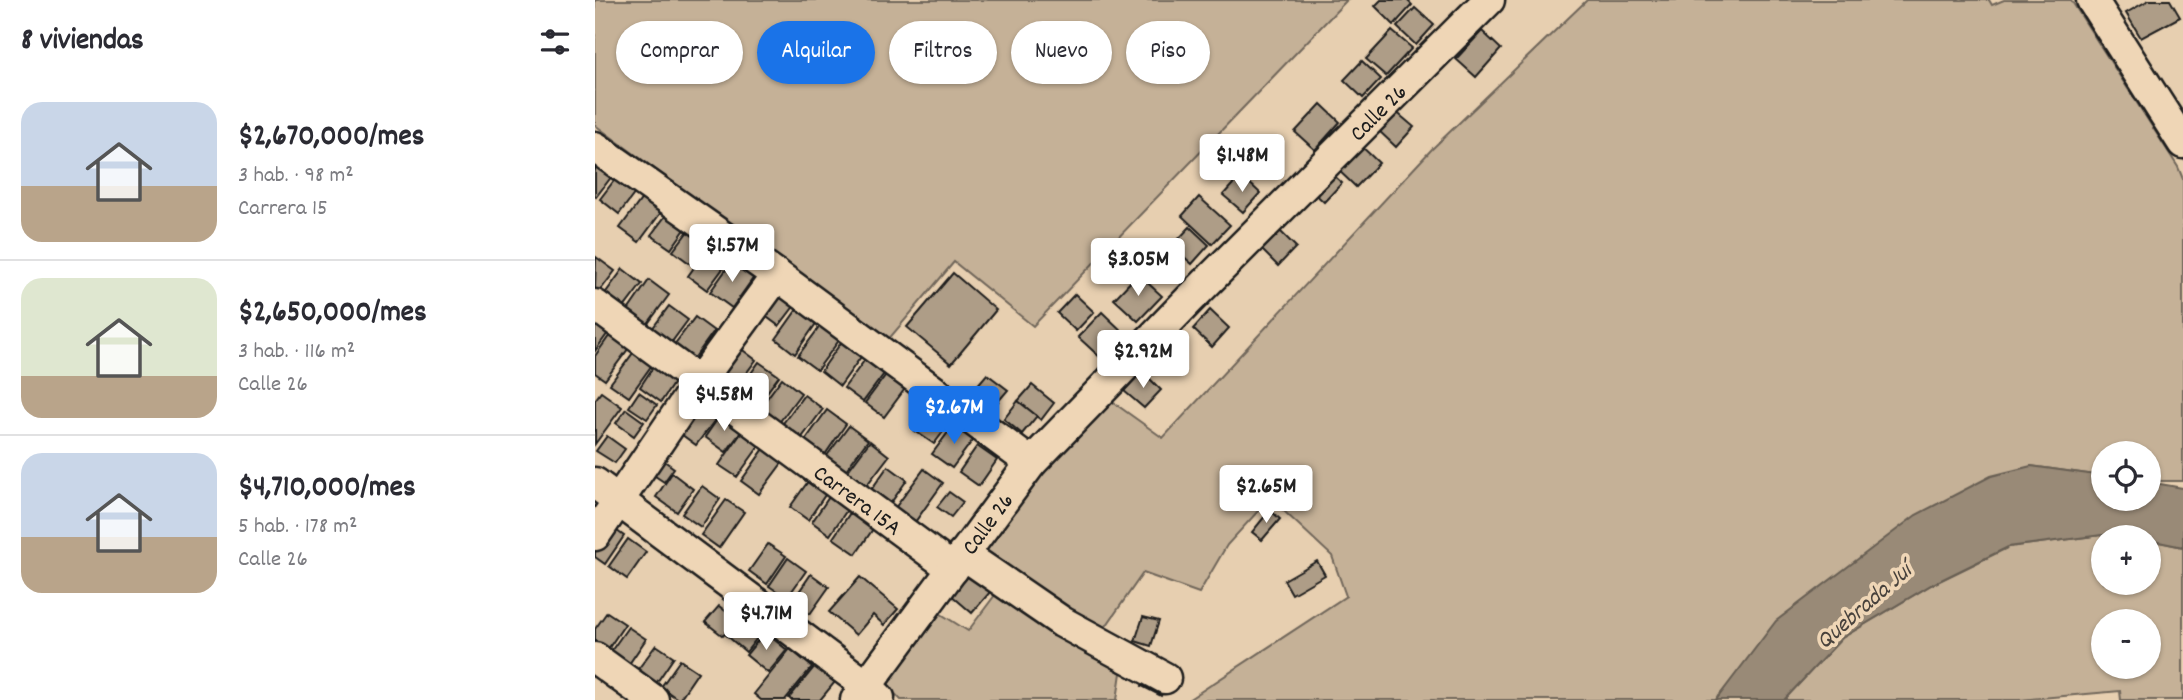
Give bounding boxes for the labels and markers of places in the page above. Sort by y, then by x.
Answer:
pin: $1.48M [1185,134,1299,194]
pin: $1.57M [675,224,789,284]
pin: $3.05M [1081,238,1195,298]
pin: $2.92M [1086,330,1200,390]
pin: $4.58M [667,374,781,433]
pin: $2.67M [897,386,1011,446]
pin: $2.65M [1209,466,1323,525]
pin: $4.71M [709,592,823,652]

